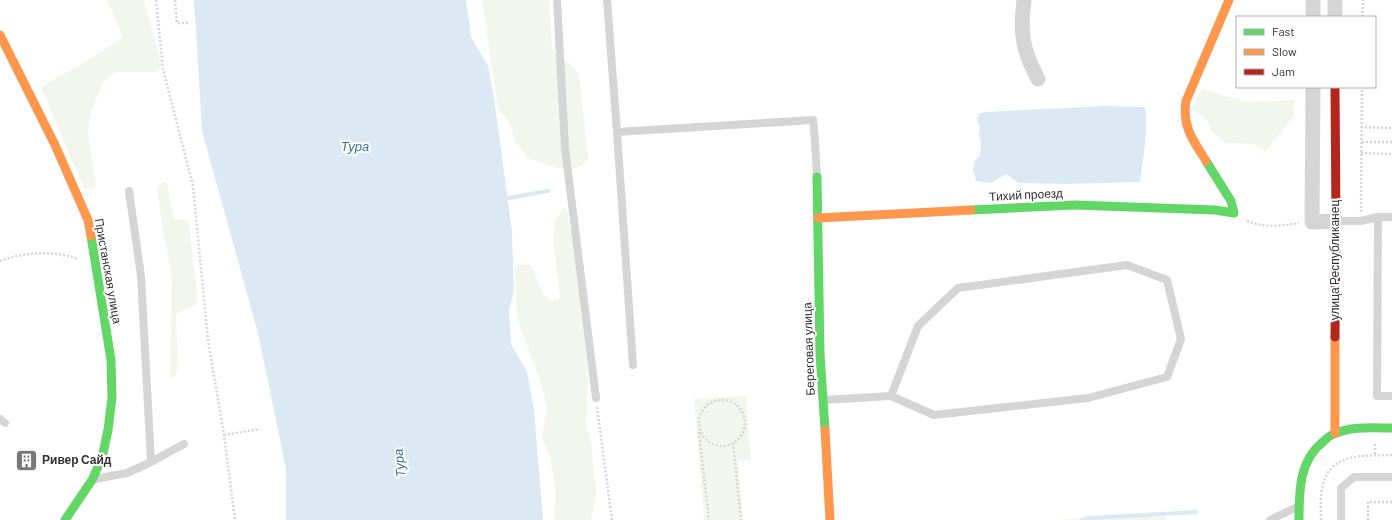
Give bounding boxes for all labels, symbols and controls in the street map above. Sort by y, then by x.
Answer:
legend [1236,16,1376,88]
text: Fast [1272,24,1295,38]
text: Slow [1272,44,1297,58]
text: Jam [1272,64,1295,78]
water label: Тура [341,138,369,154]
street label: Тихий проезд [989,185,1063,204]
street label: улица Республиканец [1327,200,1342,320]
street label: Пристанская улица [92,217,125,325]
street label: Береговая улица [799,302,818,396]
building icon: Ривер Сайд [13,447,39,473]
water label: Тура [390,448,408,478]
place label: Ривер Сайд [42,452,112,467]

